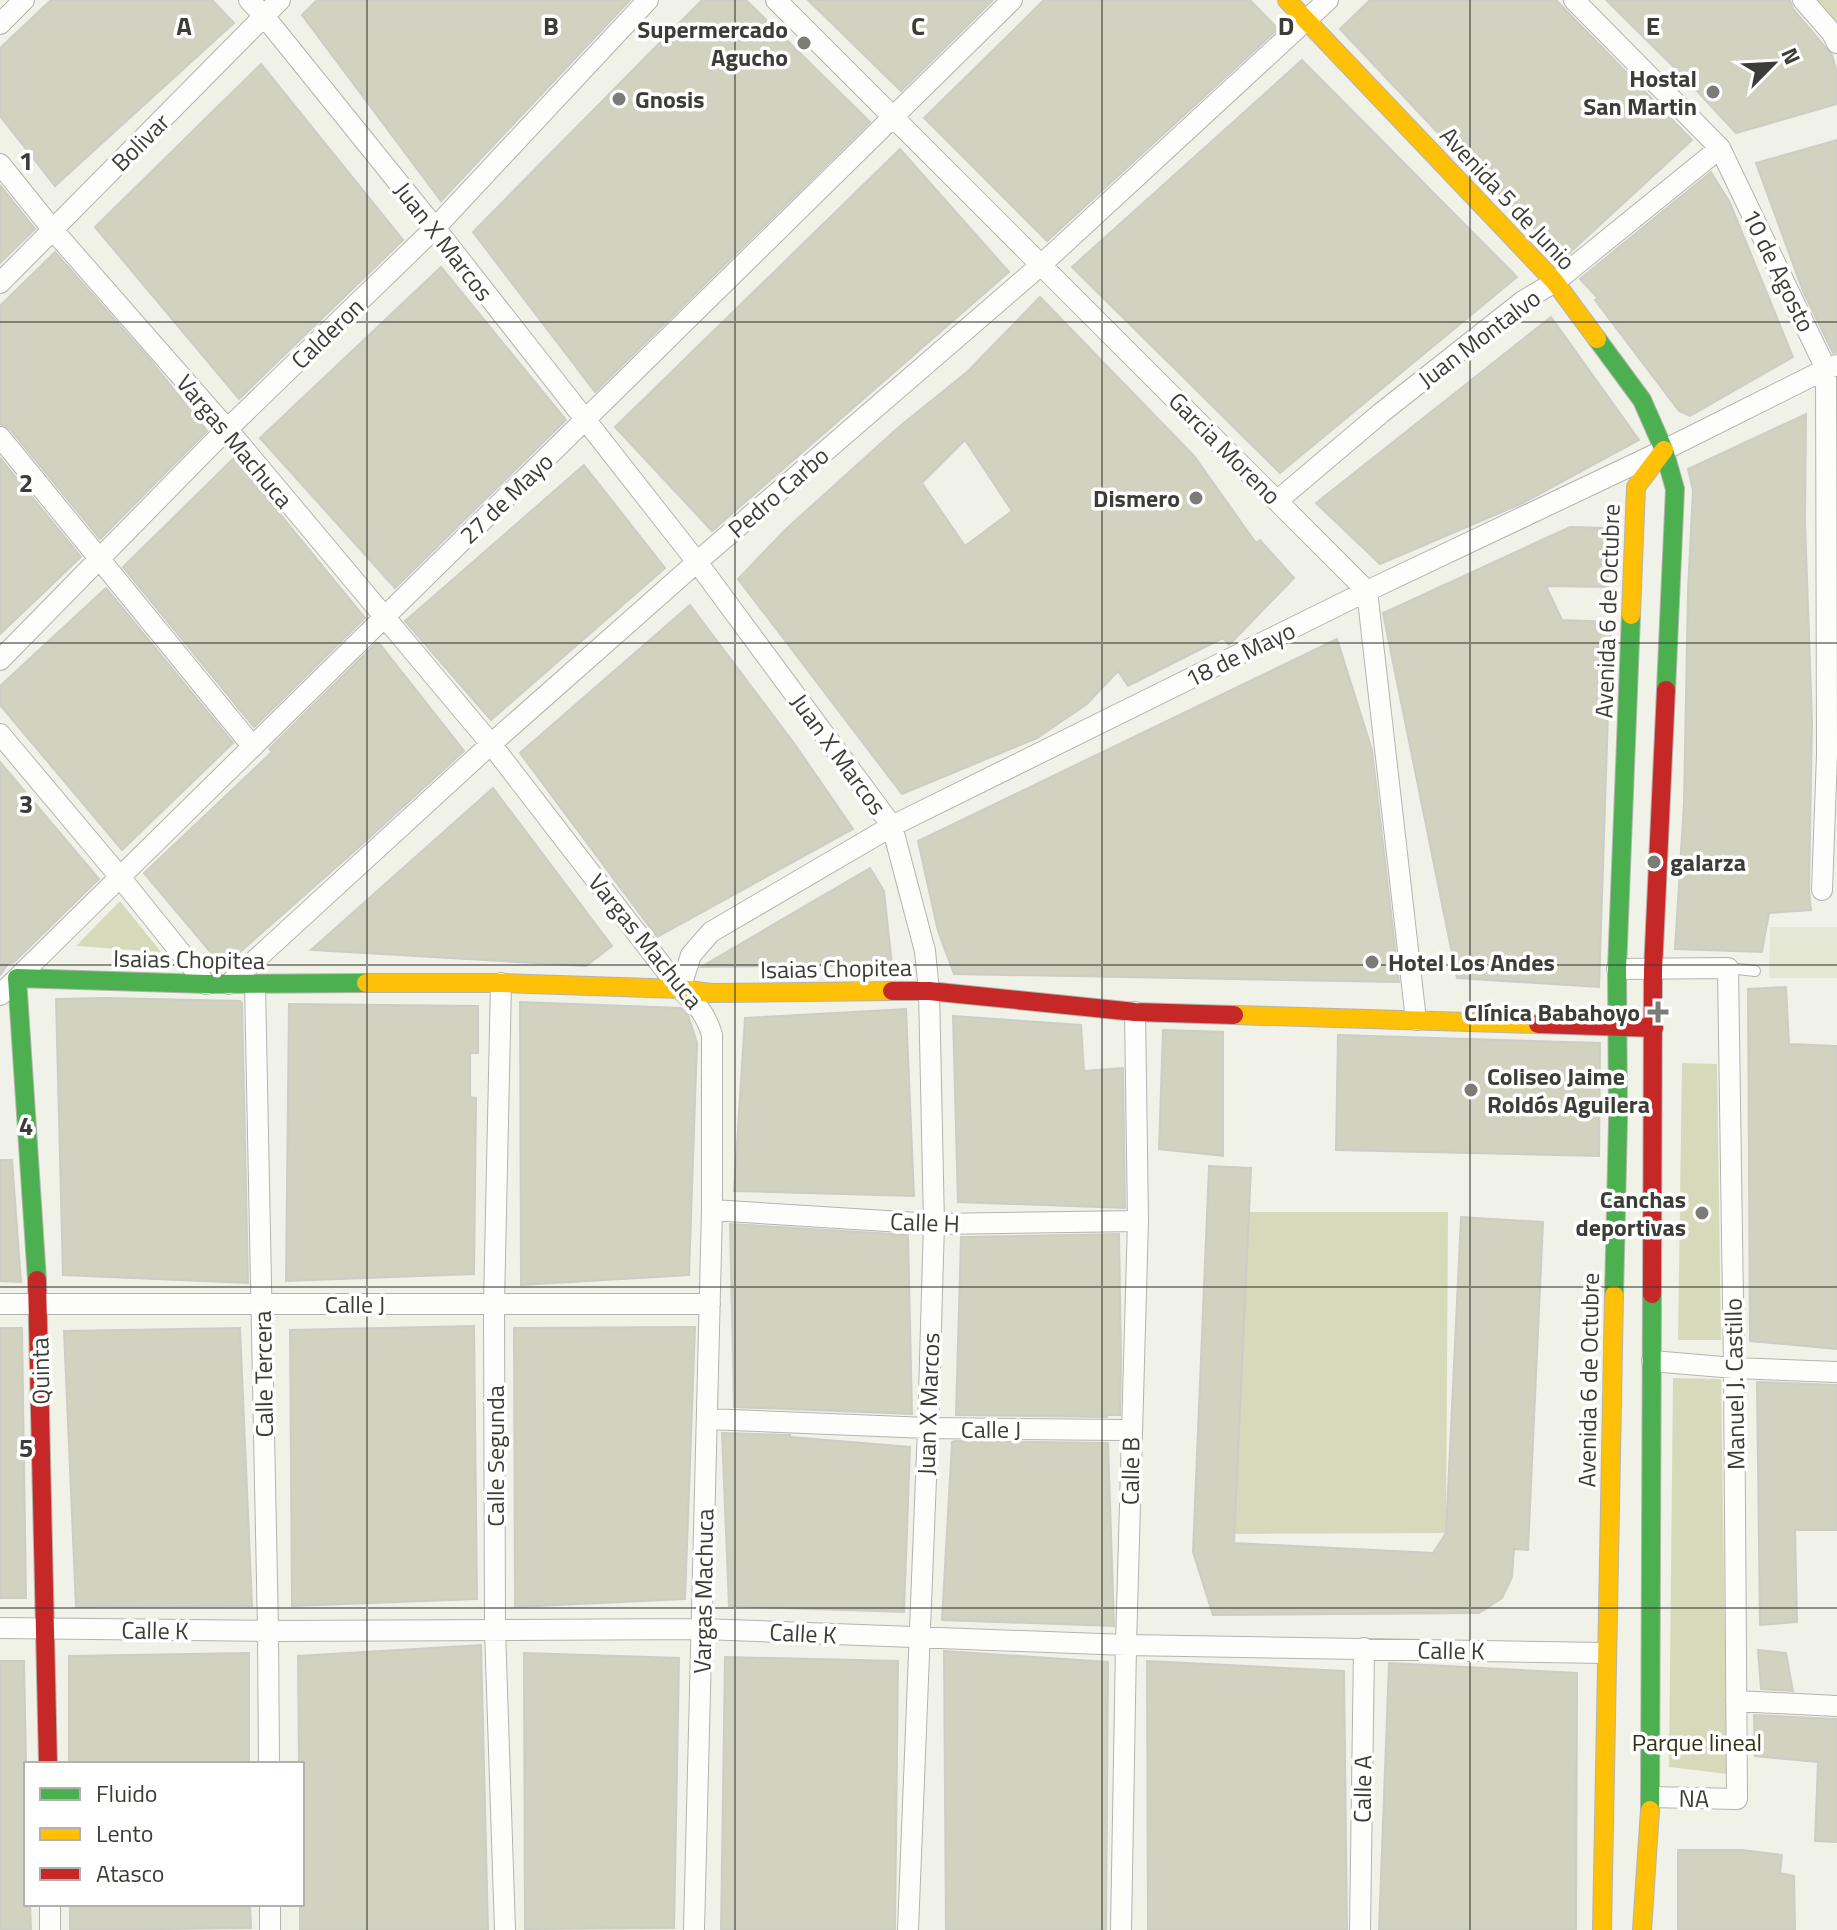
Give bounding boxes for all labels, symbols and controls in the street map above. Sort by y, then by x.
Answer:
text: A [176,6,192,45]
text: B [543,6,559,45]
text: C [911,6,925,45]
text: D [1278,6,1294,45]
text: E [1646,6,1660,45]
place label: Supermercado Agucho [637,11,788,75]
north arrow [1733,24,1813,104]
marker: Supermercado Agucho [795,34,813,52]
text: N [1773,42,1810,70]
place label: Hostal San Martin [1583,60,1697,124]
place label: Gnosis [635,81,705,117]
marker: Hostal San Martin [1704,83,1722,101]
marker: Gnosis [610,90,628,108]
street label: Bolivar [103,105,177,179]
street label: Avenida 5 de Junio [1432,118,1584,278]
text: 1 [19,141,33,180]
street label: Juan X Marcos [386,174,502,308]
street label: 10 de Agosto [1734,202,1824,338]
street label: Juan Montalvo [1410,280,1548,396]
street label: Calderon [282,289,372,377]
street label: Vargas Machuca [168,366,302,516]
street label: Garcia Moreno [1161,384,1289,512]
street label: Pedro Carbo [720,438,836,546]
street label: 27 de Mayo [451,444,561,552]
text: 2 [19,463,33,502]
place label: Dismero [1093,480,1180,516]
marker: Dismero [1187,489,1205,507]
street label: Avenida 6 de Octubre [1585,503,1629,719]
street label: 18 de Mayo [1179,612,1301,696]
street label: Juan X Marcos [782,686,896,822]
text: 3 [19,784,33,823]
place label: galarza [1670,844,1746,880]
marker: galarza [1645,853,1663,871]
street label: Vargas Machuca [580,866,712,1016]
street label: Isaias Chopitea [113,940,265,978]
place label: Hotel Los Andes [1388,944,1555,980]
street label: Isaias Chopitea [760,949,912,987]
marker: Hotel Los Andes [1363,953,1381,971]
place label: Clínica Babahoyo [1464,994,1640,1030]
marker: Clínica Babahoyo [1647,1001,1669,1023]
place label: Coliseo Jaime Roldós Aguilera [1487,1058,1650,1122]
marker: Coliseo Jaime Roldós Aguilera [1462,1081,1480,1099]
text: 4 [19,1106,33,1145]
place label: Canchas deportivas [1576,1181,1686,1245]
street label: Calle H [890,1203,960,1241]
marker: Canchas deportivas [1693,1204,1711,1222]
street label: Avenida 6 de Octubre [1568,1272,1608,1488]
street label: Calle J [325,1286,385,1322]
street label: Manuel J. Castillo [1715,1298,1753,1470]
street label: Calle Tercera [244,1310,282,1438]
street label: Juan X Marcos [908,1332,948,1476]
street label: Quinta [21,1337,59,1405]
street label: Calle Segunda [477,1385,513,1527]
street label: Calle J [961,1411,1021,1447]
text: 5 [19,1428,33,1467]
street label: Calle B [1111,1437,1149,1505]
street label: Vargas Machuca [684,1508,722,1674]
street label: Calle K [121,1611,189,1649]
street label: Calle K [768,1613,838,1653]
street label: Calle K [1417,1631,1485,1669]
park label: Parque lineal [1632,1724,1762,1760]
street label: Calle A [1343,1755,1381,1823]
legend [24,1762,304,1906]
text: Fluido [96,1775,158,1811]
street label: NA [1678,1780,1710,1816]
text: Lento [96,1815,153,1851]
text: Atasco [96,1855,165,1891]

